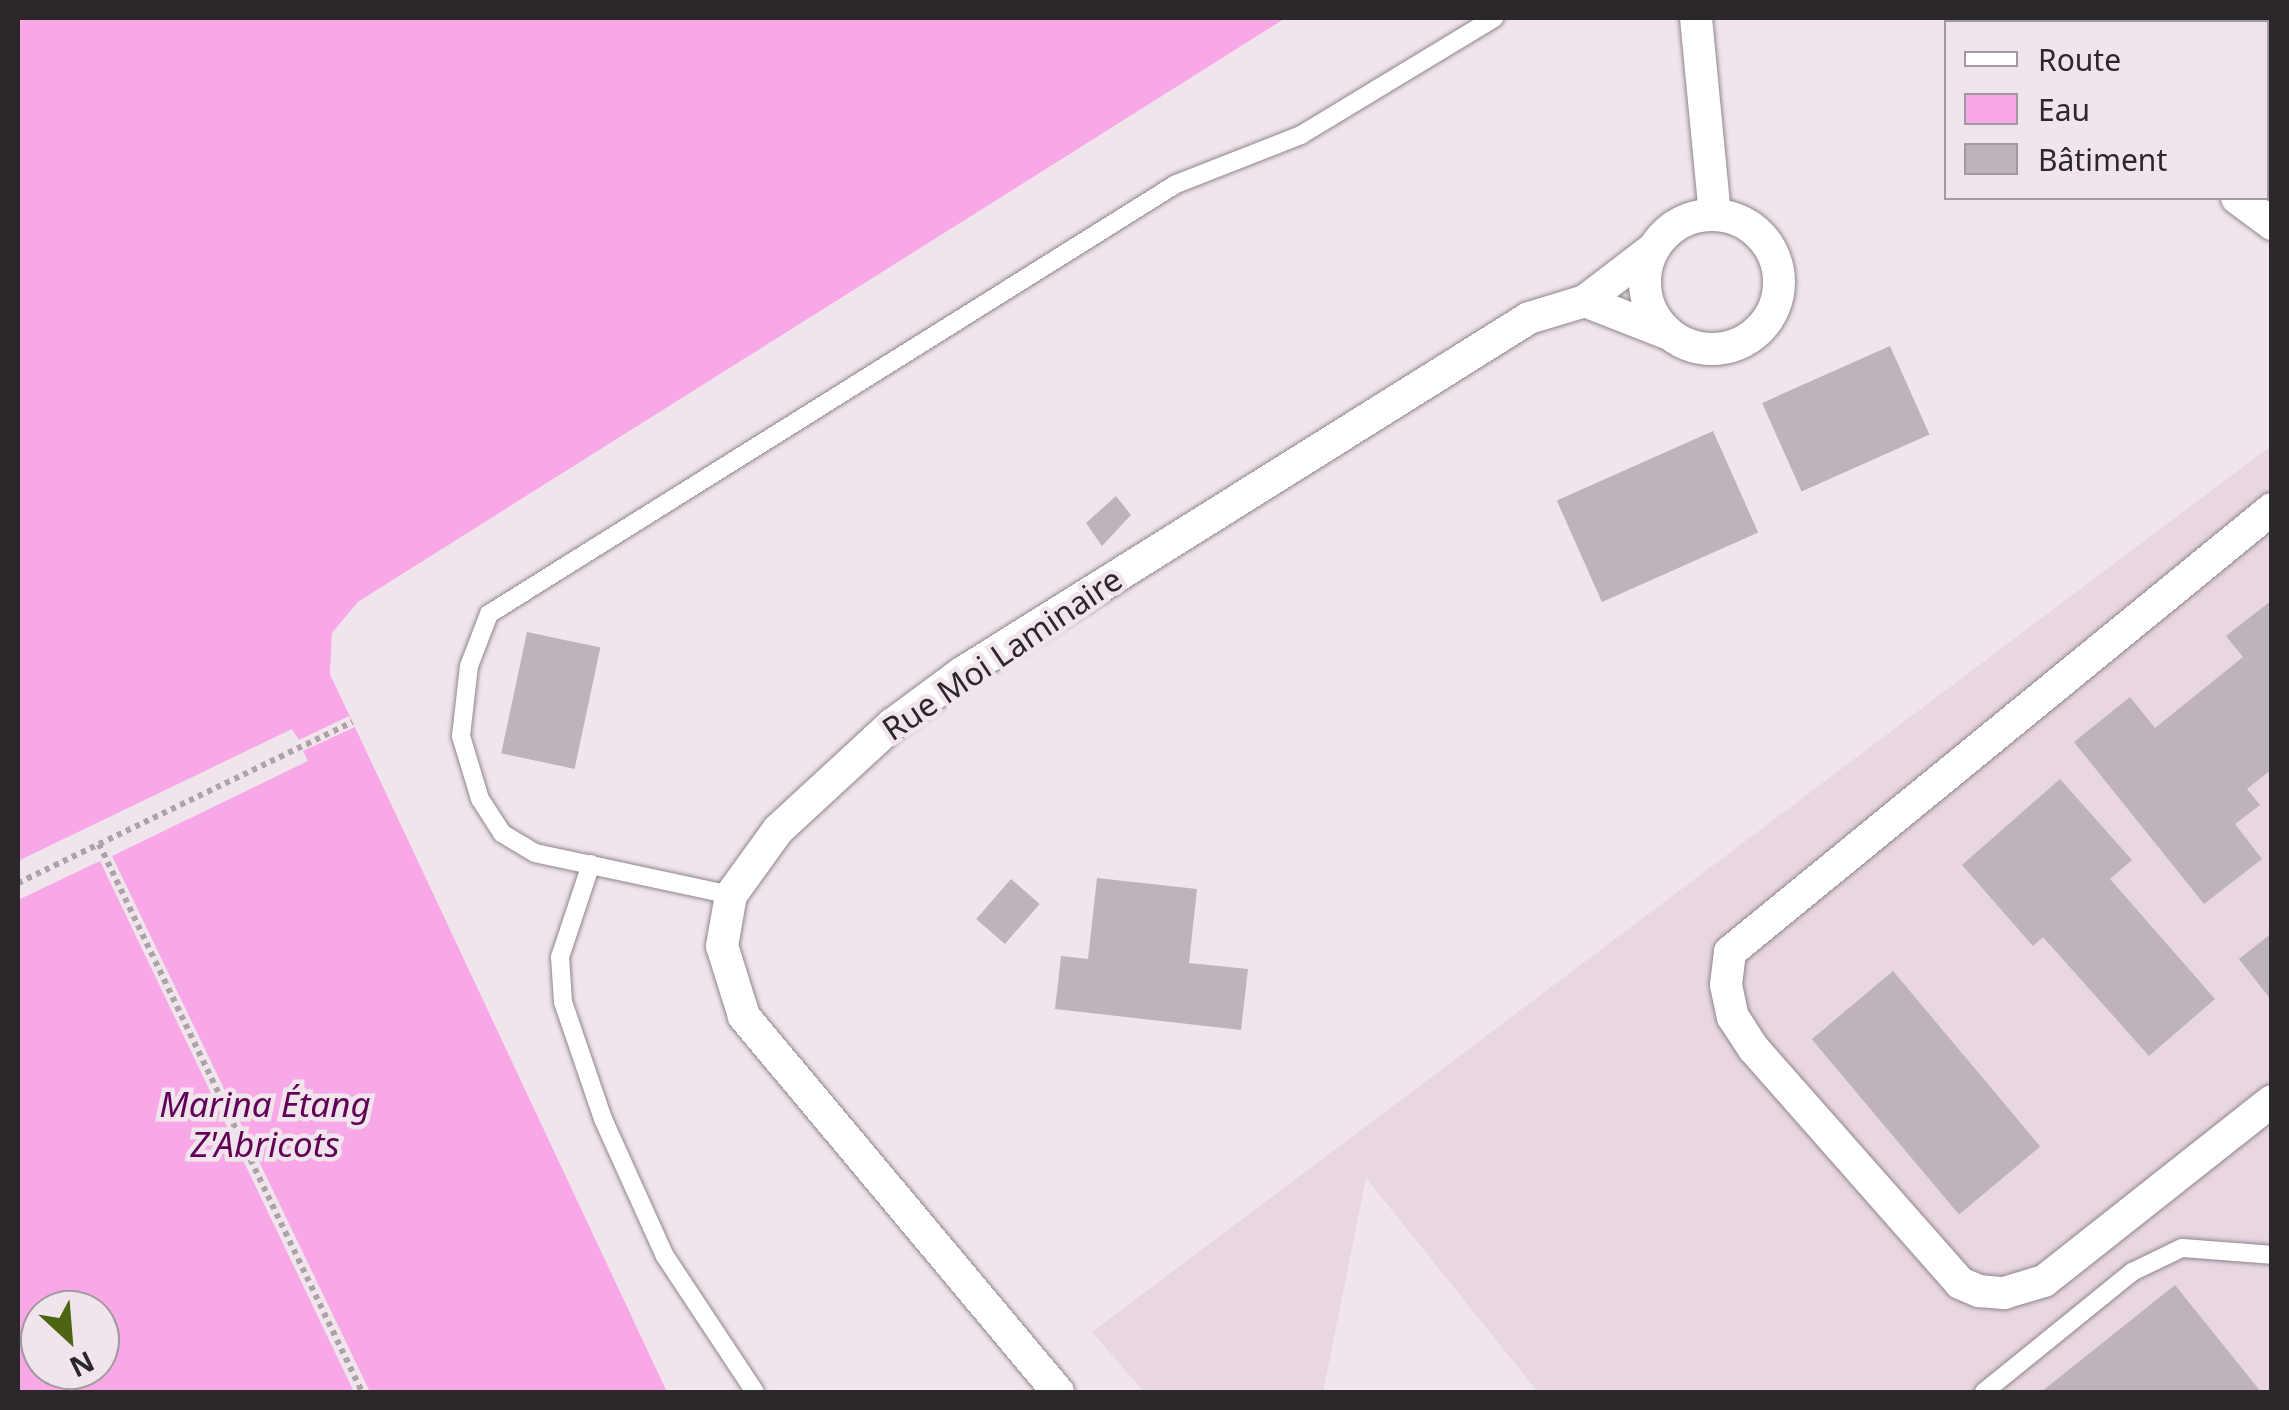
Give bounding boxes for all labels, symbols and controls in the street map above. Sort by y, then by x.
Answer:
legend [1944,20,2269,200]
text: Route [2038,39,2121,80]
text: Eau [2038,89,2090,130]
text: Bâtiment [2038,139,2167,180]
street label: Rue Moi Laminaire [875,560,1129,748]
water label: Marina Étang Z'Abricots [159,1083,371,1165]
north arrow [20,1290,120,1390]
text: N [64,1343,101,1387]

